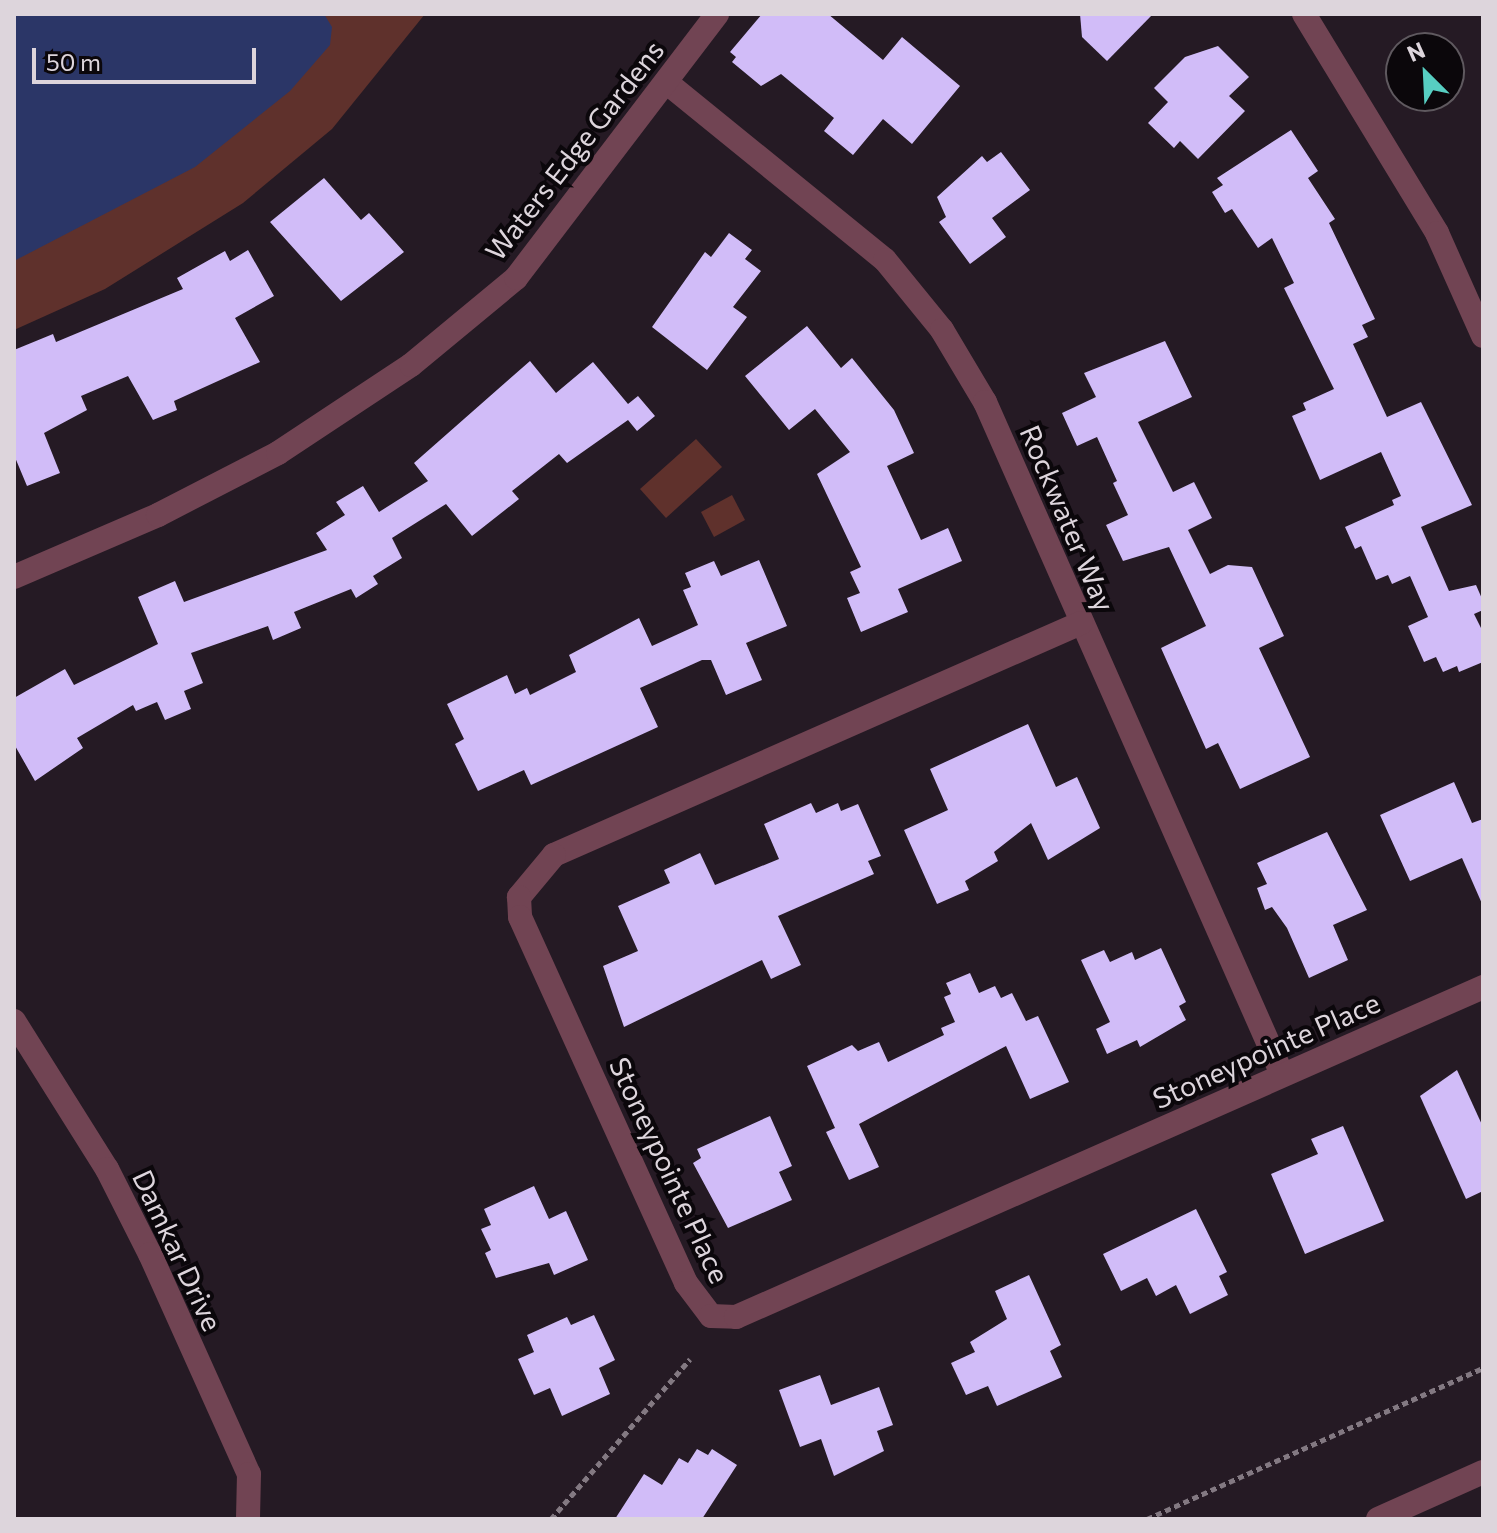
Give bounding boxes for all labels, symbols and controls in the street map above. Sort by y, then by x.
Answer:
scale bar [36,32,260,82]
north arrow [1385,32,1465,112]
street label: Waters Edge Gardens [478,33,670,267]
text: N [1403,36,1429,67]
text: 50 m [46,47,101,76]
street label: Rockwater Way [1014,420,1122,616]
street label: Stoneypointe Place [1147,985,1385,1115]
street label: Stoneypointe Place [603,1052,737,1288]
street label: Damkar Drive [126,1164,230,1336]

